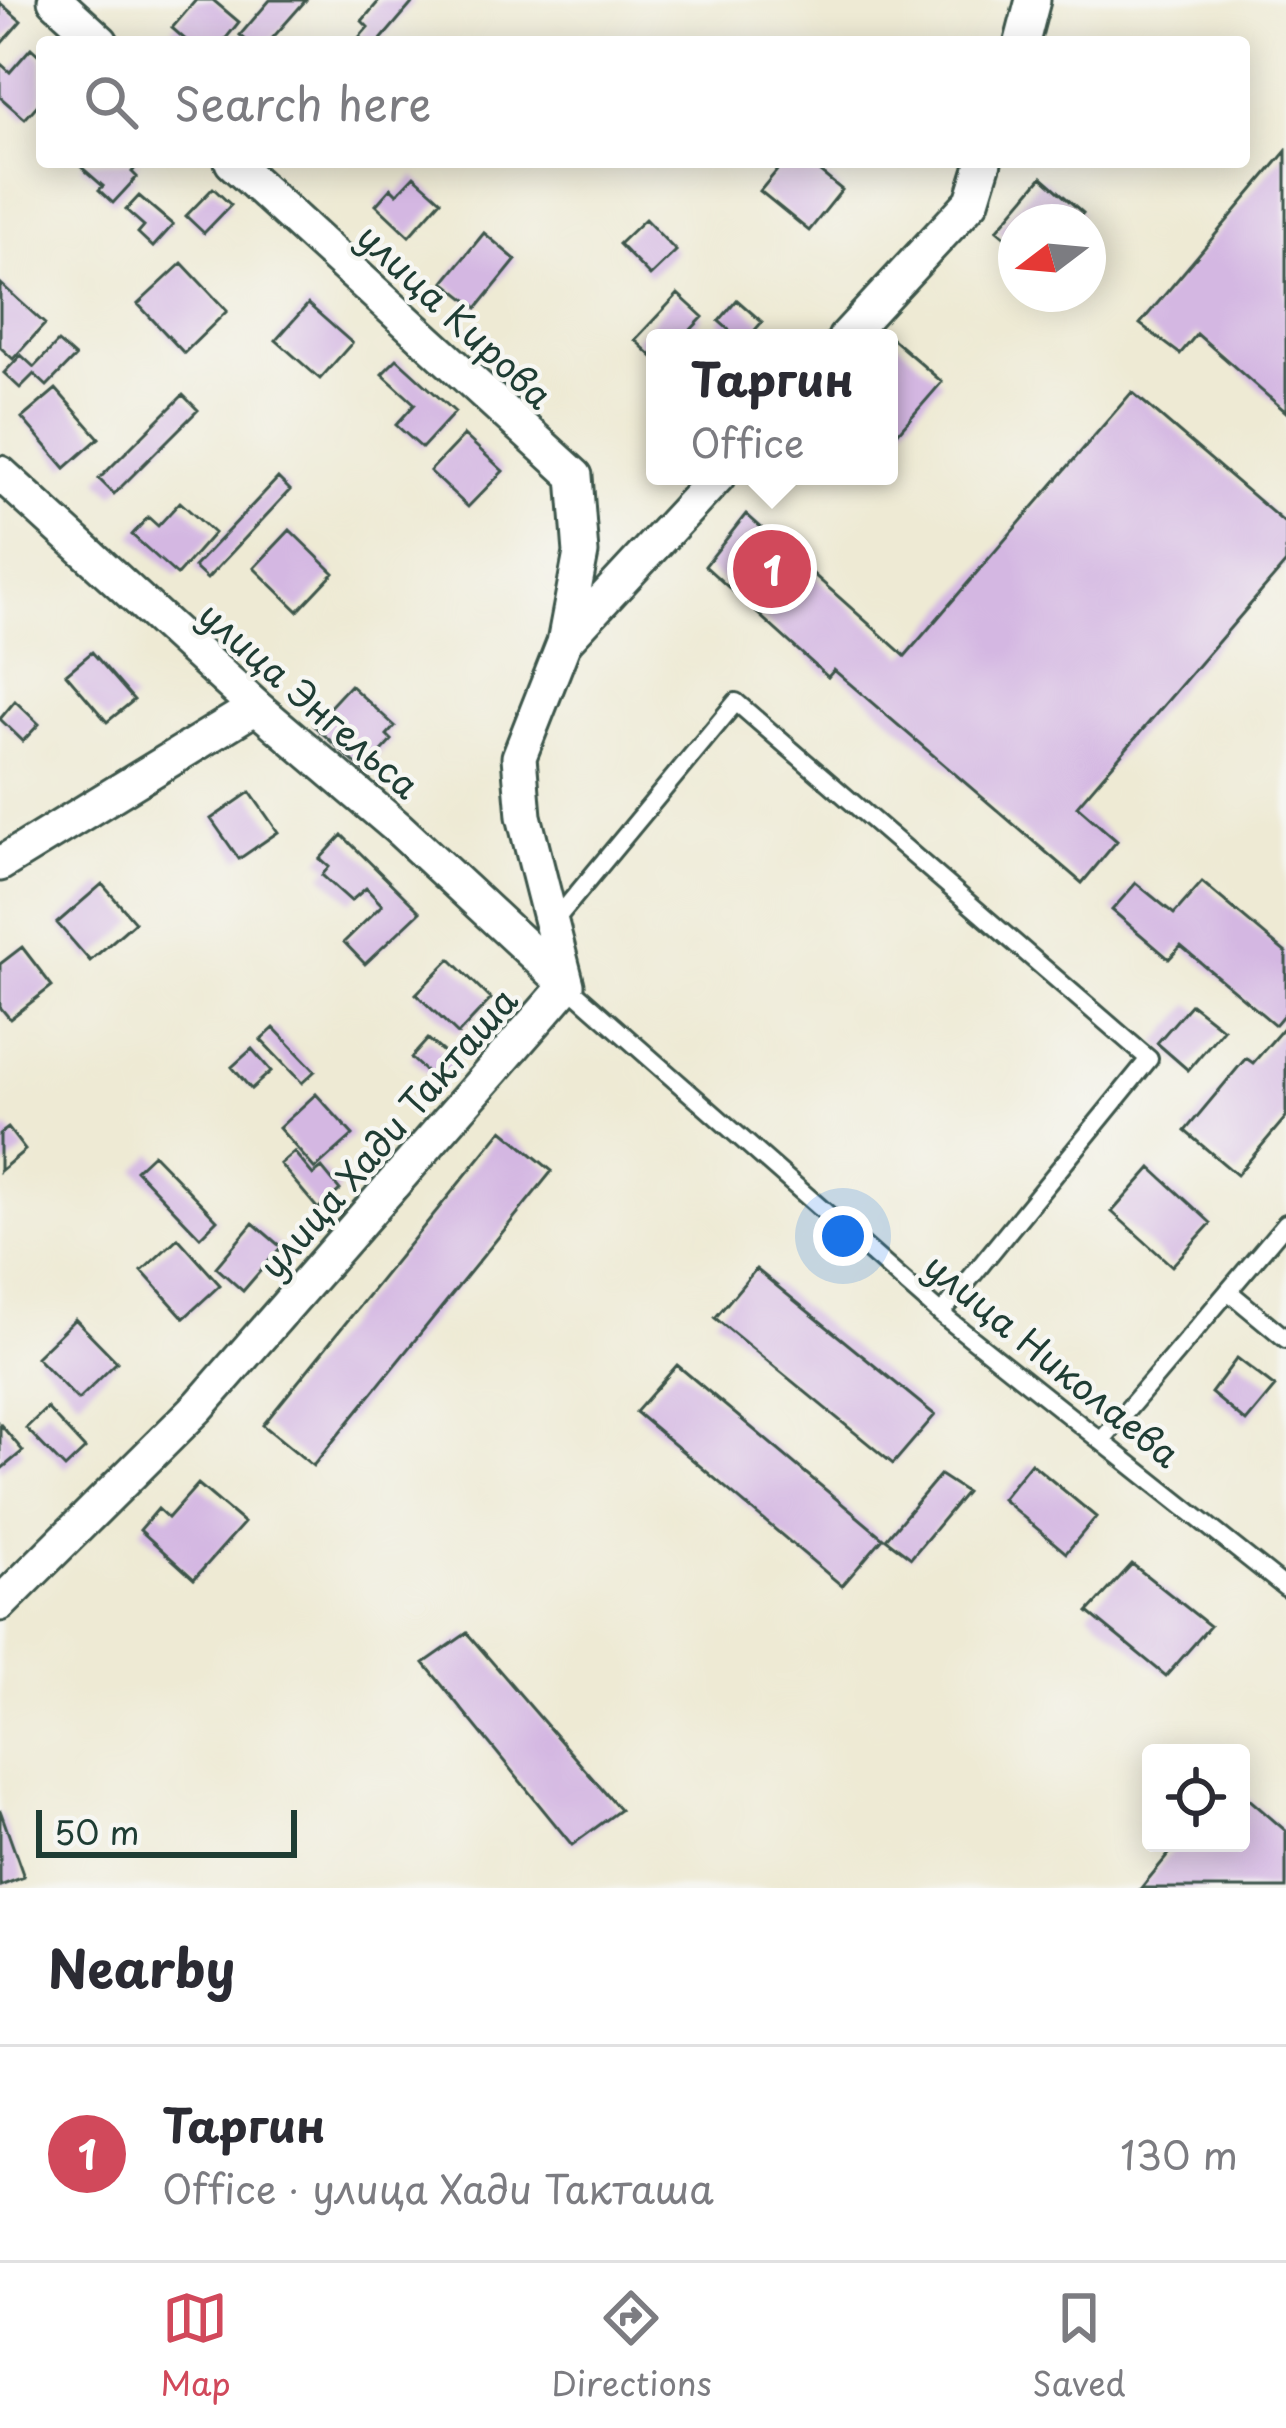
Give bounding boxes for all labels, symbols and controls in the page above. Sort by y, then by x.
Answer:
search box [36,36,1250,168]
text: Search here [174,68,431,136]
icon: search [78,69,144,135]
north arrow [998,204,1106,312]
street label: улица Кирова [346,210,567,421]
popup [646,329,898,485]
text: Таргин [690,344,854,412]
text: Office [690,412,804,471]
pin: 1 [733,524,811,614]
street label: улица Энгельса [188,588,433,811]
street label: улица Хади Такташа [245,974,529,1290]
your location [813,1206,873,1266]
street label: улица Николаева [913,1239,1193,1480]
map controls [1142,1744,1250,1852]
button: locate [1142,1744,1250,1852]
scale bar [36,1804,297,1857]
text: 50 m [54,1806,140,1856]
text: Nearby [48,1928,235,2005]
text: Таргин [162,2090,325,2158]
text: 1 [78,2124,96,2183]
text: 130 m [1120,2124,1238,2183]
text: Office · улица Хади Такташа [162,2158,714,2217]
tab: Map [160,2285,231,2407]
tab: Directions [551,2285,712,2407]
tab: Saved [1032,2285,1126,2407]

